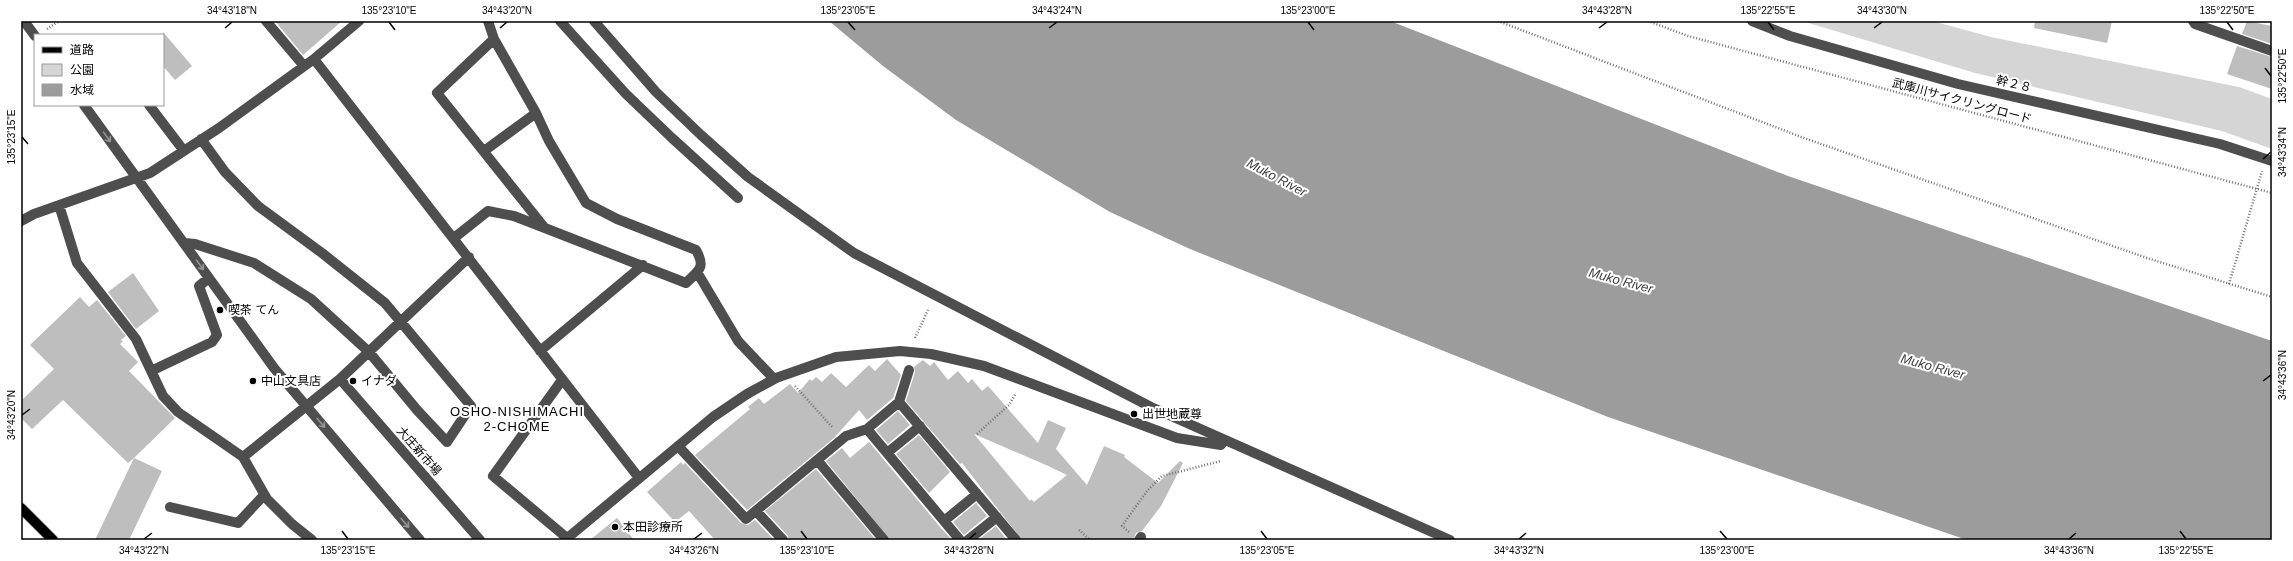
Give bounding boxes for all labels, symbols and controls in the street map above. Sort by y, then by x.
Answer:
text: 34°43'18"N [207,5,257,16]
text: 135°23'10"E [361,5,417,16]
text: 34°43'20"N [482,5,532,16]
text: 135°23'05"E [820,5,876,16]
text: 34°43'24"N [1032,5,1082,16]
text: 135°23'00"E [1280,5,1336,16]
text: 34°43'28"N [1582,5,1632,16]
text: 135°22'55"E [1740,5,1796,16]
text: 34°43'30"N [1857,5,1907,16]
text: 135°22'50"E [2199,5,2255,16]
legend [34,34,164,106]
text: 道路 [70,43,94,57]
text: 135°22'50"E [2277,48,2288,104]
text: 公園 [70,63,94,77]
street label: 幹２８ [1995,73,2033,95]
street label: 武庫川サイクリングロード [1891,76,2033,126]
text: 水域 [70,83,94,97]
text: 135°23'15"E [6,109,17,165]
text: 34°43'34"N [2277,127,2288,177]
one-way arrow [103,131,111,142]
water label: Muko River [1244,155,1310,200]
one-way arrow [196,259,204,270]
water label: Muko River [1587,265,1655,296]
place label: 喫茶 てん [228,303,279,317]
marker: 喫茶 てん [215,305,225,315]
text: 34°43'36"N [2277,350,2288,400]
water label: Muko River [1899,351,1967,382]
place label: 中山文具店 [261,374,321,388]
place label: イナダ [361,374,397,388]
marker: 中山文具店 [248,376,258,386]
marker: イナダ [348,376,358,386]
text: 34°43'20"N [6,390,17,440]
district label: OSHO-NISHIMACHI 2-CHOME [450,404,584,434]
place label: 出世地蔵尊 [1142,407,1202,421]
marker: 出世地蔵尊 [1129,409,1139,419]
one-way arrow [317,418,326,429]
street label: 大庄新市場 [394,424,444,478]
one-way arrow [401,517,410,528]
place label: 本田診療所 [623,520,683,534]
marker: 本田診療所 [610,522,620,532]
text: 34°43'22"N [119,545,169,556]
text: 135°23'15"E [320,545,376,556]
text: 34°43'26"N [669,545,719,556]
text: 135°23'10"E [779,545,835,556]
text: 34°43'28"N [944,545,994,556]
text: 135°23'05"E [1239,545,1295,556]
text: 34°43'32"N [1494,545,1544,556]
text: 135°23'00"E [1699,545,1755,556]
text: 34°43'36"N [2044,545,2094,556]
text: 135°22'55"E [2158,545,2214,556]

